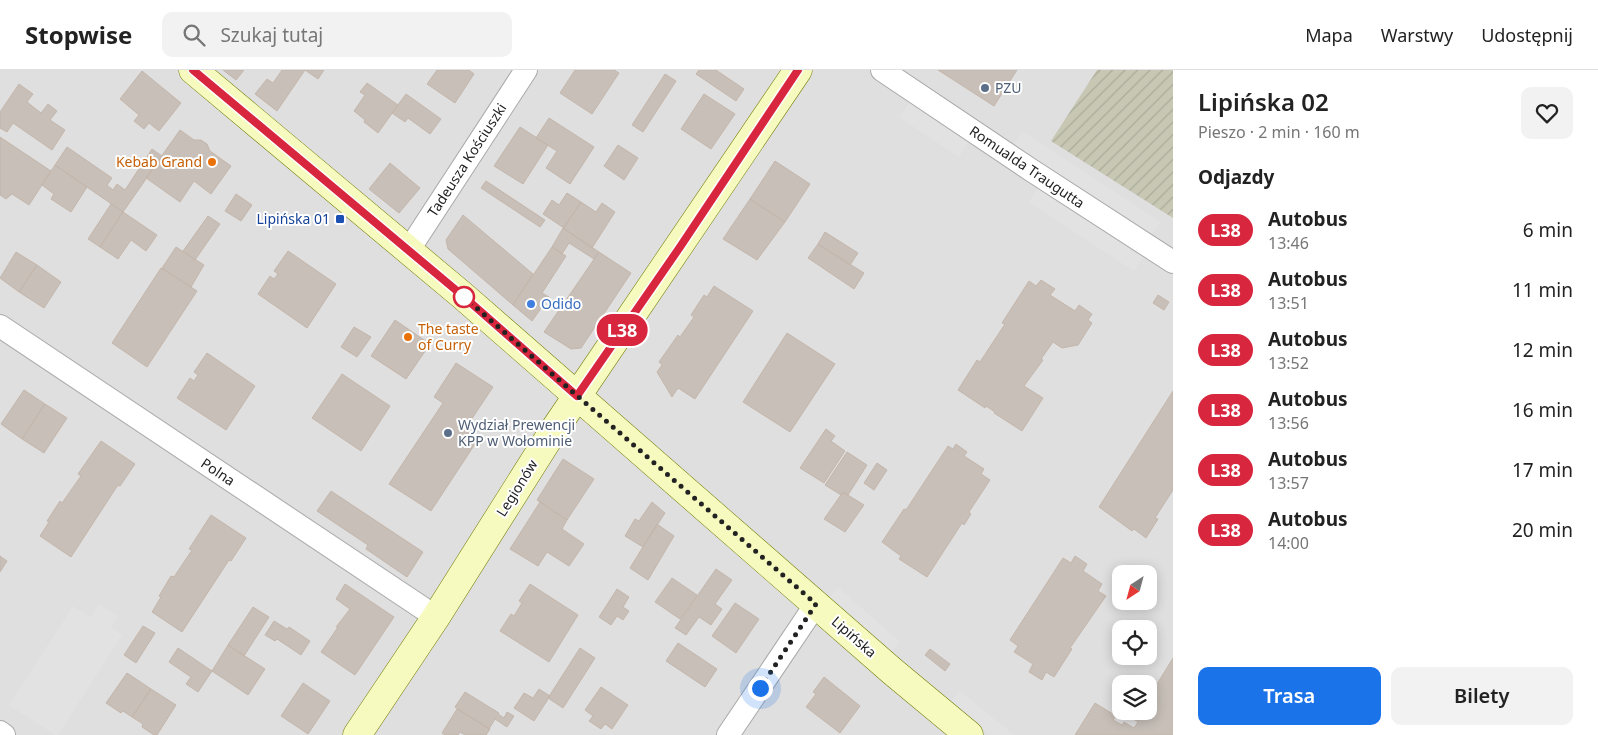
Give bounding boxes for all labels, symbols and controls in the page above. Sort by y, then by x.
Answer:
search box [162,12,512,57]
text: Stopwise [25,18,132,51]
icon: search [180,21,208,49]
text: Szukaj tutaj [220,22,323,48]
text: Mapa [1305,23,1353,47]
text: Warstwy [1381,23,1453,47]
text: Udostępnij [1481,23,1573,47]
place label: PZU [995,78,1022,97]
marker: PZU [979,82,991,94]
text: Lipińska 02 [1198,85,1329,118]
button: heart [1521,87,1573,139]
street label: Tadeusza Kościuszki [423,99,510,220]
street label: Romualda Traugutta [966,121,1088,212]
text: Pieszo · 2 min · 160 m [1198,121,1360,143]
place label: Kebab Grand [116,152,202,171]
marker: Kebab Grand [206,156,218,168]
text: Odjazdy [1198,164,1274,190]
text: Autobus [1268,206,1348,232]
place label: Lipińska 01 [256,209,330,228]
marker: Lipińska 01 [334,213,346,225]
text: 6 min [1523,217,1573,243]
text: L38 [1210,218,1241,242]
text: 13:46 [1268,232,1309,254]
text: Autobus [1268,266,1348,292]
text: 11 min [1512,277,1573,303]
text: L38 [1210,278,1241,302]
unlabelled marker [453,286,475,308]
text: 13:51 [1268,292,1309,314]
place label: Odido [541,294,581,313]
marker: Odido [525,298,537,310]
line badge: L38 [593,314,651,346]
text: L38 [607,318,637,342]
place label: The taste of Curry [418,319,479,354]
text: Autobus [1268,326,1348,352]
marker: The taste of Curry [402,331,414,343]
text: 12 min [1512,337,1573,363]
text: L38 [1210,338,1241,362]
text: 13:52 [1268,352,1309,374]
text: Autobus [1268,386,1348,412]
text: 16 min [1512,397,1573,423]
text: L38 [1210,398,1241,422]
text: 13:56 [1268,412,1309,434]
place label: Wydział Prewencji KPP w Wołominie [458,415,575,450]
marker: Wydział Prewencji KPP w Wołominie [442,427,454,439]
text: Autobus [1268,446,1348,472]
street label: Polna [198,453,239,490]
street label: Legionów [492,456,542,520]
text: 17 min [1512,457,1573,483]
text: L38 [1210,458,1241,482]
text: 13:57 [1268,472,1309,494]
text: Autobus [1268,506,1348,532]
text: 20 min [1512,517,1573,543]
text: L38 [1210,518,1241,542]
text: 14:00 [1268,532,1309,554]
north arrow [1112,565,1158,610]
map controls [1112,565,1157,720]
street label: Lipińska [828,612,881,661]
button: locate [1112,620,1157,665]
button: Trasa [1198,667,1381,725]
button: Bilety [1391,667,1573,725]
button: layers [1112,675,1157,720]
your location [748,676,773,701]

